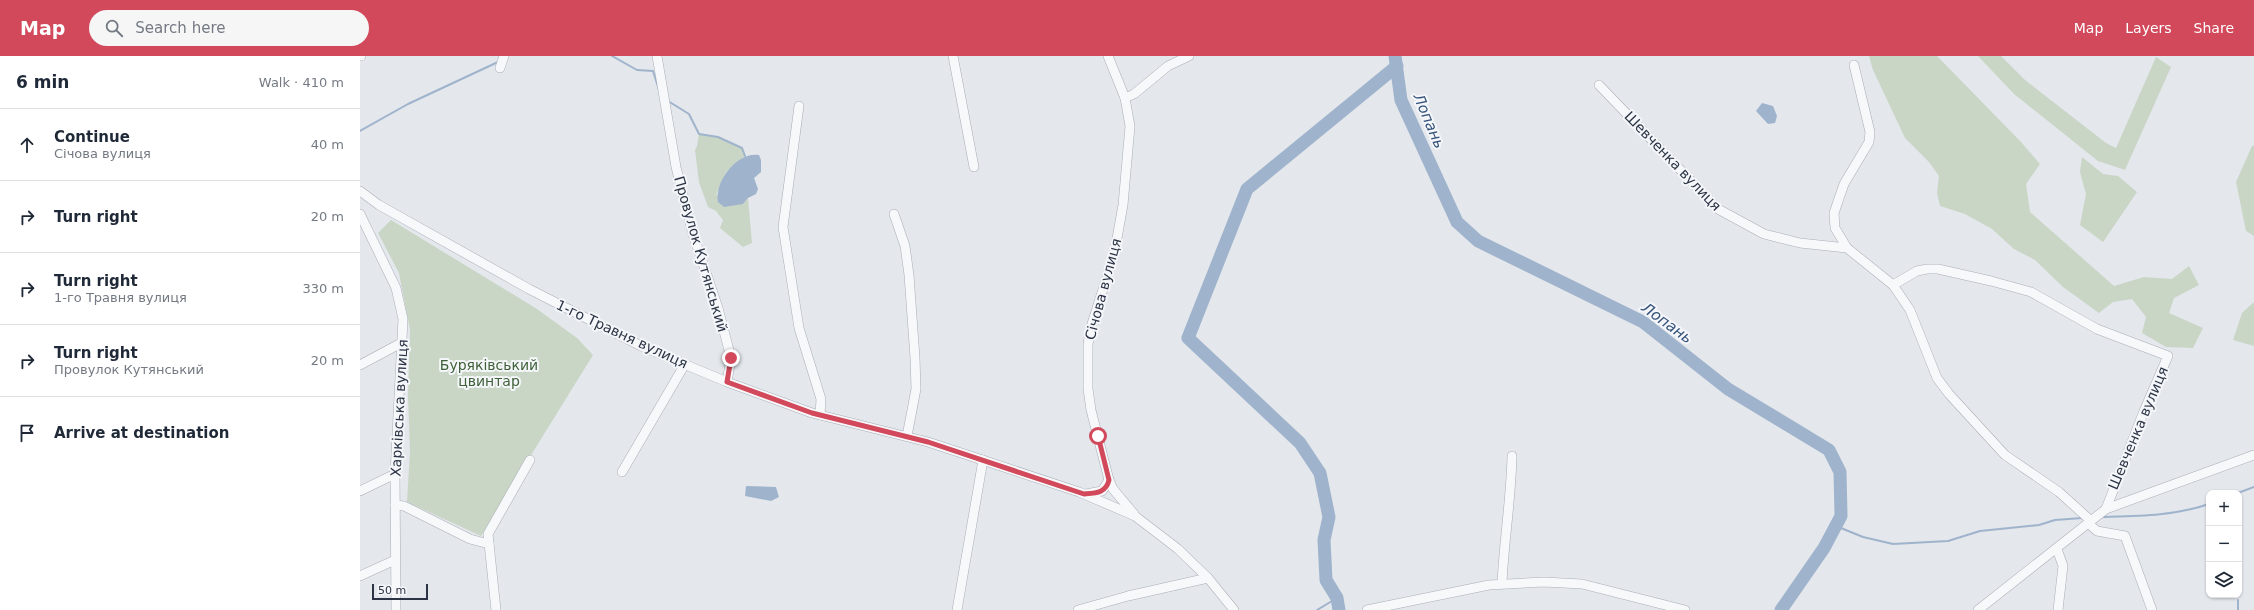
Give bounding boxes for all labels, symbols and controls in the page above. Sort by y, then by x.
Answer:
search box [89,10,369,46]
text: Map [20,17,65,39]
icon: search [103,17,125,39]
text: Search here [135,19,225,37]
text: Map [2074,20,2103,36]
text: Layers [2125,20,2172,36]
text: Share [2194,20,2234,36]
text: 6 min [16,72,69,92]
text: Walk · 410 m [259,75,344,90]
water label: Лопань [1409,90,1449,151]
street label: Шевченка вулиця [1621,108,1725,214]
text: Continue [54,128,130,146]
icon: ahead [16,134,38,156]
text: 40 m [311,137,344,152]
text: Січова вулиця [54,146,151,161]
street label: Провулок Кутянський [671,174,731,334]
icon: right [16,206,38,228]
text: Turn right [54,208,138,226]
text: 20 m [311,209,344,224]
street label: Січова вулиця [1082,237,1124,341]
text: Turn right [54,272,138,290]
icon: right [16,278,38,300]
text: 330 m [302,281,344,296]
text: 1-го Травня вулиця [54,290,187,305]
street label: 1-го Травня вулиця [554,296,690,372]
water label: Лопань [1637,298,1696,347]
street label: Харківська вулиця [387,339,411,477]
text: Turn right [54,344,138,362]
route end [722,349,740,367]
icon: right [16,350,38,372]
text: 20 m [311,353,344,368]
park label: Буряківський цвинтар [440,357,538,389]
text: Провулок Кутянський [54,362,204,377]
street label: Шевченка вулиця [2105,364,2171,492]
icon: arrive [16,422,38,444]
text: Arrive at destination [54,424,229,442]
route start [1089,427,1107,445]
map controls [2206,490,2242,598]
button: + [2206,490,2242,526]
button: − [2206,526,2242,562]
button: layers [2206,562,2242,598]
scale bar [372,582,428,601]
text: 50 m [378,584,406,597]

